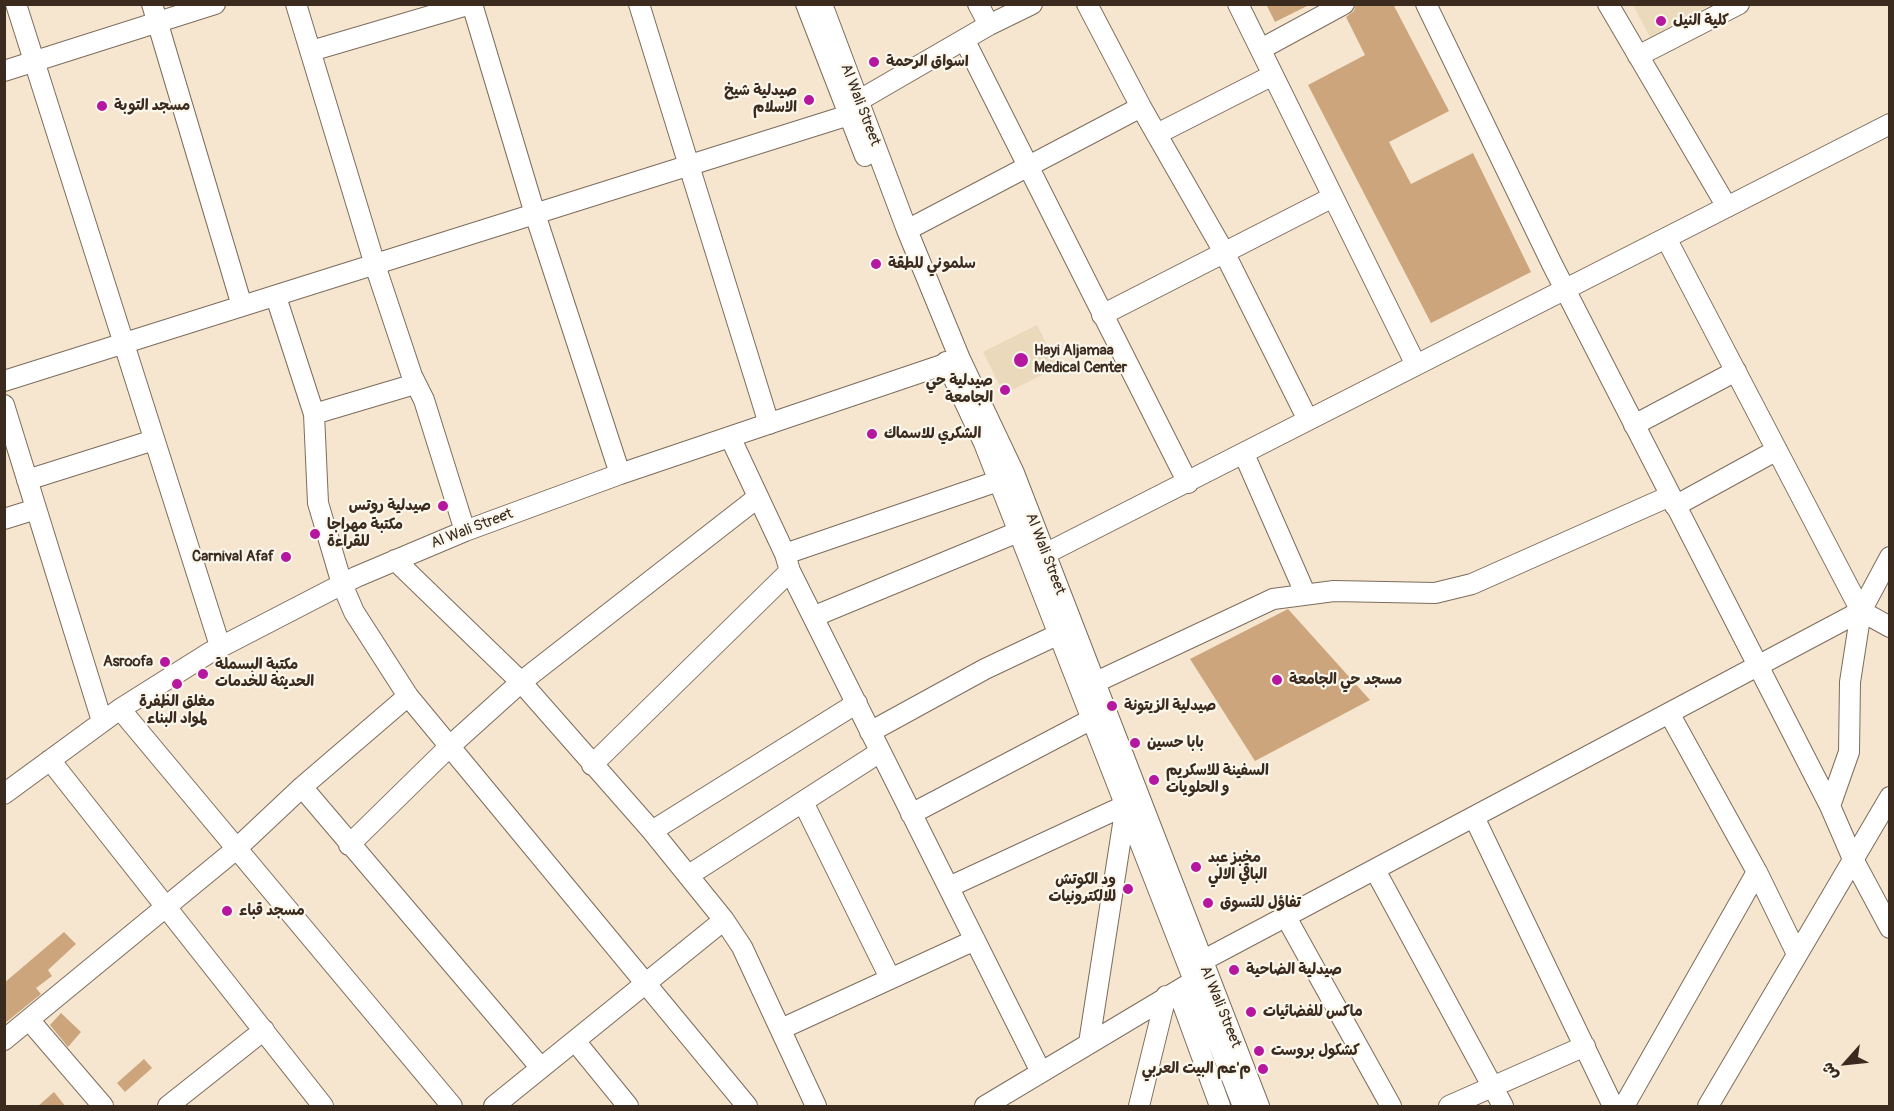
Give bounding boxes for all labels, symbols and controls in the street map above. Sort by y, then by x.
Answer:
place label: كلية النيل [1673,12,1729,30]
marker: كلية النيل [1654,14,1668,28]
place label: اسواق الرحمة [886,53,969,71]
marker: اسواق الرحمة [867,55,881,69]
street label: Al Wali Street [836,61,884,149]
place label: صيدلية شيخ الاسلام [724,82,797,117]
marker: صيدلية شيخ الاسلام [802,93,816,107]
place label: مسجد التوبة [114,97,190,115]
marker: مسجد التوبة [95,99,109,113]
place label: سلموني للطقة [888,255,976,273]
marker: سلموني للطقة [869,257,883,271]
place label: Hayi Aljamaa Medical Center [1034,342,1127,377]
marker: Hayi Aljamaa Medical Center [1012,351,1030,369]
place label: صيدلية حي الجامعة [926,372,993,407]
marker: صيدلية حي الجامعة [998,383,1012,397]
place label: الشكري للاسماك [884,425,981,443]
marker: الشكري للاسماك [865,427,879,441]
place label: صيدلية روتس [349,497,431,515]
marker: صيدلية روتس [436,499,450,513]
street label: Al Wali Street [428,505,516,553]
street label: Al Wali Street [1021,510,1069,598]
place label: مكتبة مهراجا للقراءة [327,516,403,551]
marker: مكتبة مهراجا للقراءة [308,527,322,541]
place label: Carnival Afaf [192,548,274,566]
marker: Carnival Afaf [279,550,293,564]
place label: Asroofa [103,653,153,671]
marker: Asroofa [158,655,172,669]
place label: مكتبة البسملة الحديثة للخدمات [215,656,314,691]
marker: مكتبة البسملة الحديثة للخدمات [196,667,210,681]
place label: مسجد حي الجامعة [1289,671,1402,689]
marker: مسجد حي الجامعة [1270,673,1284,687]
marker: مغلق الظفرة لمواد البناء [170,677,184,691]
place label: مغلق الظفرة لمواد البناء [139,693,215,728]
place label: صيدلية الزيتونة [1124,697,1216,715]
marker: صيدلية الزيتونة [1105,699,1119,713]
place label: بابا حسين [1147,734,1204,752]
marker: بابا حسين [1128,736,1142,750]
place label: السفينة للاسكريم و الحلويات [1166,762,1269,797]
marker: السفينة للاسكريم و الحلويات [1147,773,1161,787]
place label: مخبز عبد الباقي الالي [1208,849,1267,884]
marker: مخبز عبد الباقي الالي [1189,860,1203,874]
place label: ود الكوتش للالكترونيات [1049,871,1116,906]
marker: ود الكوتش للالكترونيات [1121,882,1135,896]
place label: تفاؤل للتسوق [1220,894,1301,912]
marker: تفاؤل للتسوق [1201,896,1215,910]
place label: مسجد قباء [239,902,305,920]
marker: مسجد قباء [220,904,234,918]
place label: صيدلية الضاحية [1246,961,1342,979]
marker: صيدلية الضاحية [1227,963,1241,977]
street label: Al Wali Street [1195,964,1245,1050]
place label: ماكس للفضائيات [1263,1003,1363,1021]
marker: ماكس للفضائيات [1244,1005,1258,1019]
north arrow [1816,1033,1876,1093]
place label: كشكول بروست [1271,1042,1360,1060]
marker: كشكول بروست [1252,1044,1266,1058]
text: ش [1817,1059,1843,1084]
place label: م'عم البيت العربي [1142,1060,1251,1078]
marker: م'عم البيت العربي [1256,1062,1270,1076]

